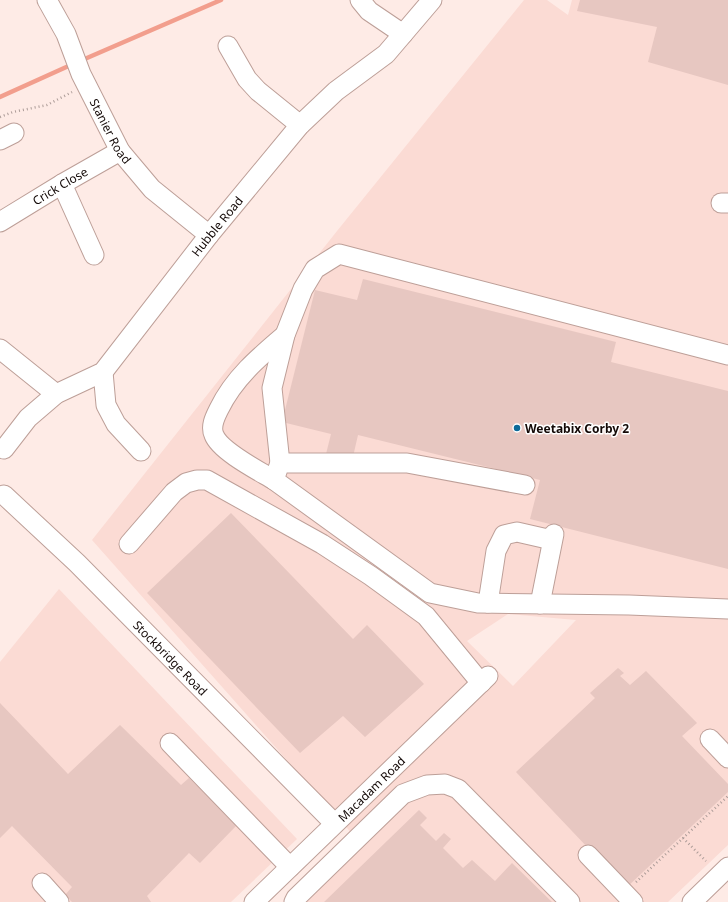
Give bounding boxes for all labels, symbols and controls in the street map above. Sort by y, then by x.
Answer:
street label: Stanier Road [86,95,136,167]
street label: Crick Close [29,163,91,209]
street label: Hubble Road [187,192,246,260]
place label: Weetabix Corby 2 [525,420,629,437]
marker: Weetabix Corby 2 [512,423,522,433]
street label: Stockbridge Road [130,616,212,699]
street label: Macadam Road [334,752,409,825]

